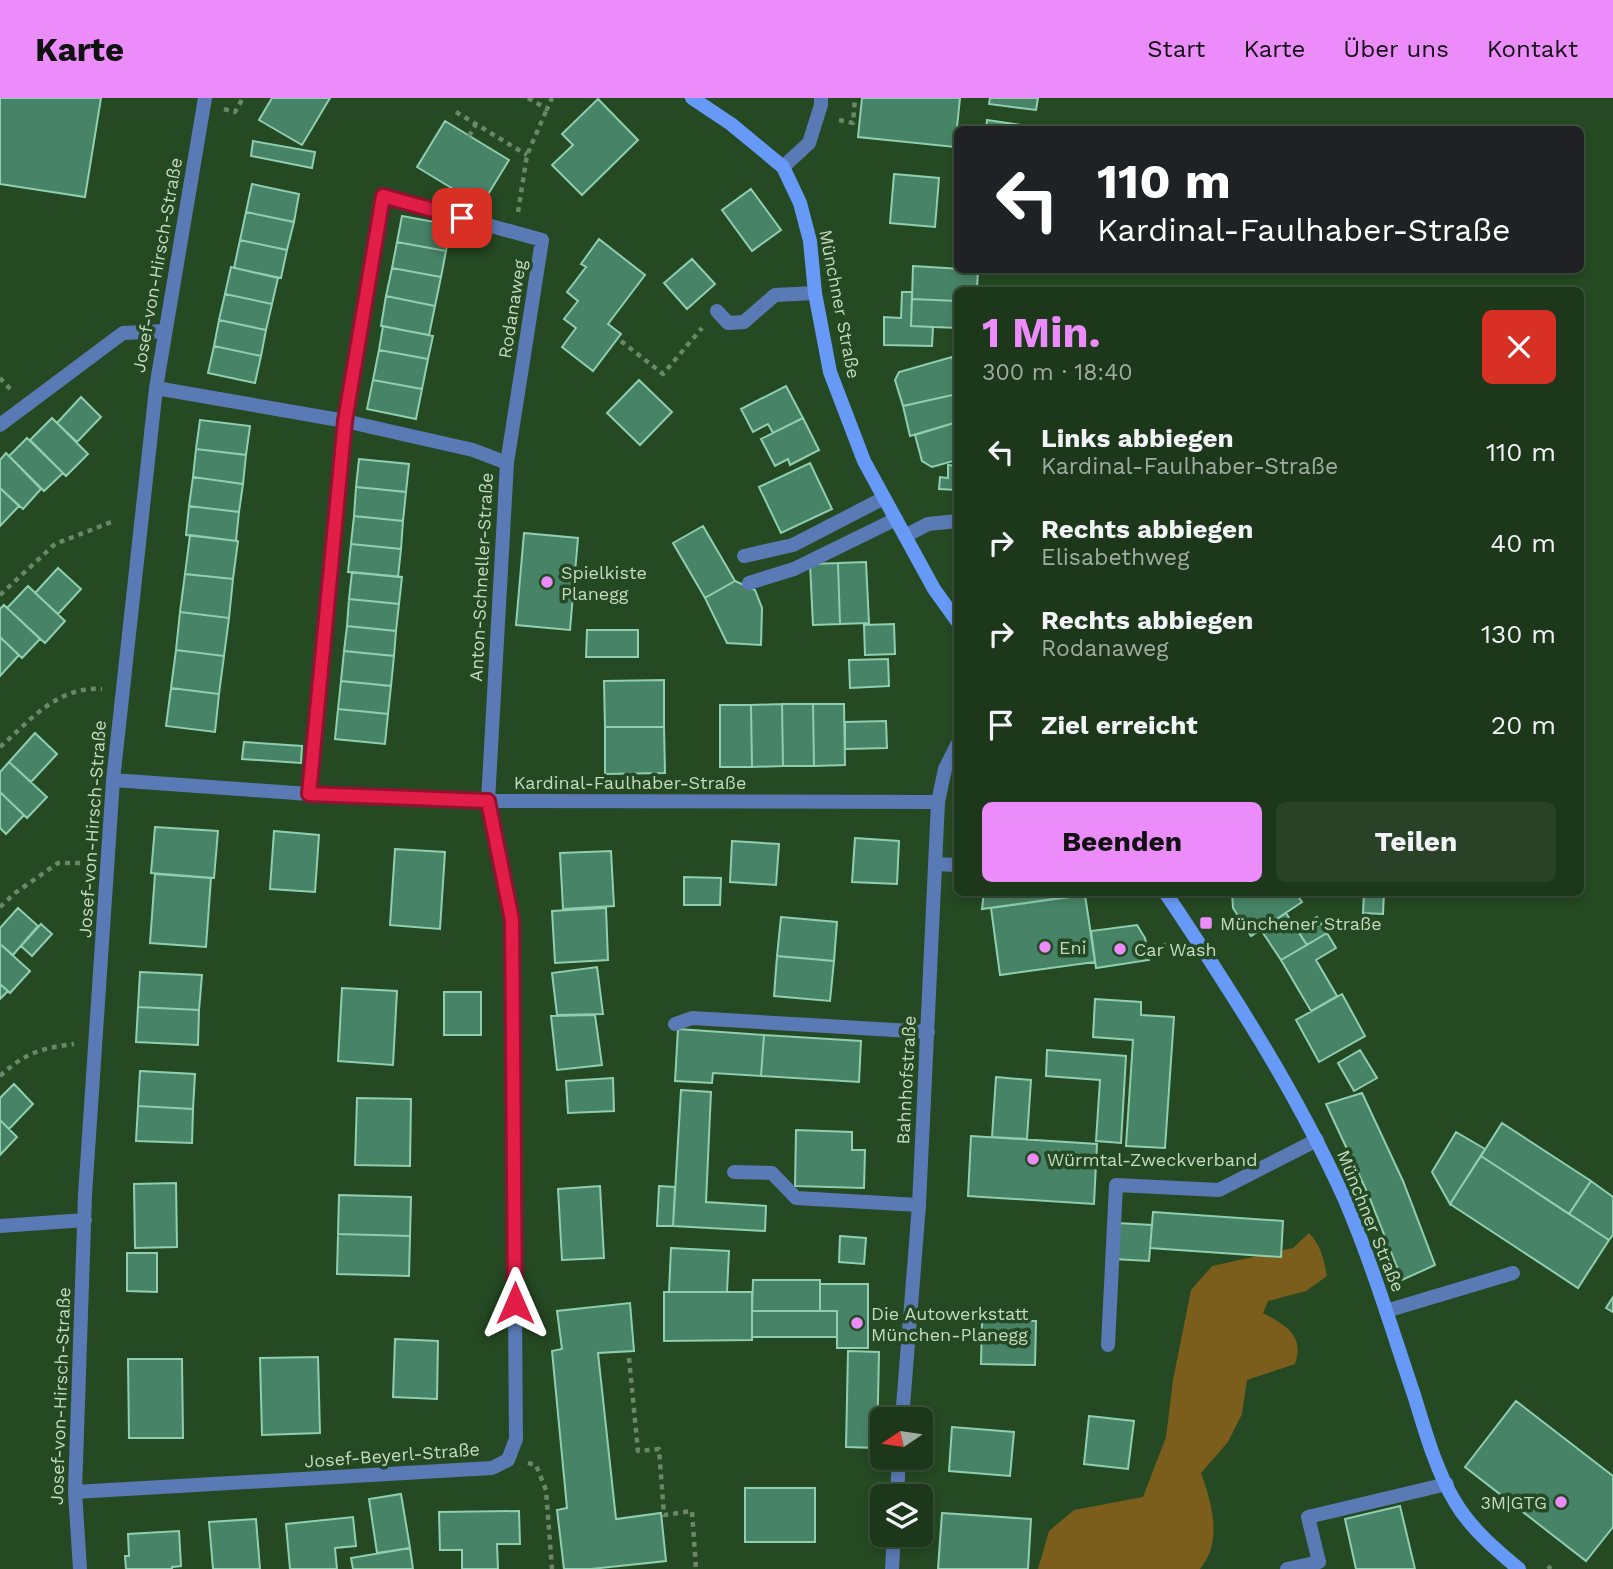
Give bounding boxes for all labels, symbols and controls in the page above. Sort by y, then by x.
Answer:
text: Karte [35,30,124,69]
text: Start [1147,35,1205,63]
text: Karte [1243,35,1305,63]
text: Über uns [1343,35,1449,63]
text: Kontakt [1487,35,1578,63]
text: 110 m [1097,152,1231,210]
icon: left [982,154,1073,245]
street label: Josef-von-Hirsch-Straße [128,156,186,374]
pin [432,188,492,248]
icon: arrive [443,199,481,237]
text: Kardinal-Faulhaber-Straße [1097,211,1511,249]
street label: Münchner Straße [815,228,865,380]
street label: Rodanaweg [494,258,530,360]
text: 1 Min. [982,308,1101,357]
button: close [1482,310,1556,384]
text: 300 m · 18:40 [982,359,1133,386]
text: Links abbiegen [1041,423,1234,453]
icon: left [982,433,1020,471]
text: 110 m [1486,437,1556,467]
text: Kardinal-Faulhaber-Straße [1041,453,1338,480]
street label: Anton-Schneller-Straße [465,472,497,682]
text: Rechts abbiegen [1041,514,1253,544]
icon: right [982,524,1020,562]
text: 40 m [1490,528,1556,558]
text: Elisabethweg [1041,544,1189,571]
place label: Spielkiste Planegg [561,562,647,604]
marker: Spielkiste Planegg [539,574,555,590]
text: Rechts abbiegen [1041,605,1253,635]
icon: right [982,615,1020,653]
text: 130 m [1481,619,1556,649]
text: Rodanaweg [1041,635,1169,662]
icon: arrive [982,706,1020,744]
text: Ziel erreicht [1041,710,1198,740]
text: 20 m [1491,710,1556,740]
street label: Josef-von-Hirsch-Straße [74,719,110,939]
street label: Kardinal-Faulhaber-Straße [514,772,746,793]
button: Beenden [982,802,1262,882]
button: Teilen [1276,802,1556,882]
place label: Münchener Straße [1220,913,1382,934]
marker: Münchener Straße [1198,915,1214,931]
place label: Eni [1059,937,1086,958]
marker: Eni [1037,939,1053,955]
place label: Car Wash [1134,939,1217,960]
marker: Car Wash [1112,941,1128,957]
street label: Bahnhofstraße [892,1015,920,1145]
street label: Münchner Straße [1333,1147,1409,1295]
place label: Würmtal-Zweckverband [1047,1149,1257,1170]
marker: Würmtal-Zweckverband [1025,1151,1041,1167]
position arrow [478,1266,552,1340]
street label: Josef-von-Hirsch-Straße [46,1287,74,1505]
place label: Die Autowerkstatt München-Planegg [871,1303,1029,1345]
marker: Die Autowerkstatt München-Planegg [849,1315,865,1331]
north arrow [870,1407,933,1470]
map controls [870,1407,933,1547]
street label: Josef-Beyerl-Straße [304,1438,480,1472]
button: layers [870,1484,933,1547]
place label: 3M|GTG [1480,1492,1547,1513]
marker: 3M|GTG [1553,1494,1569,1510]

